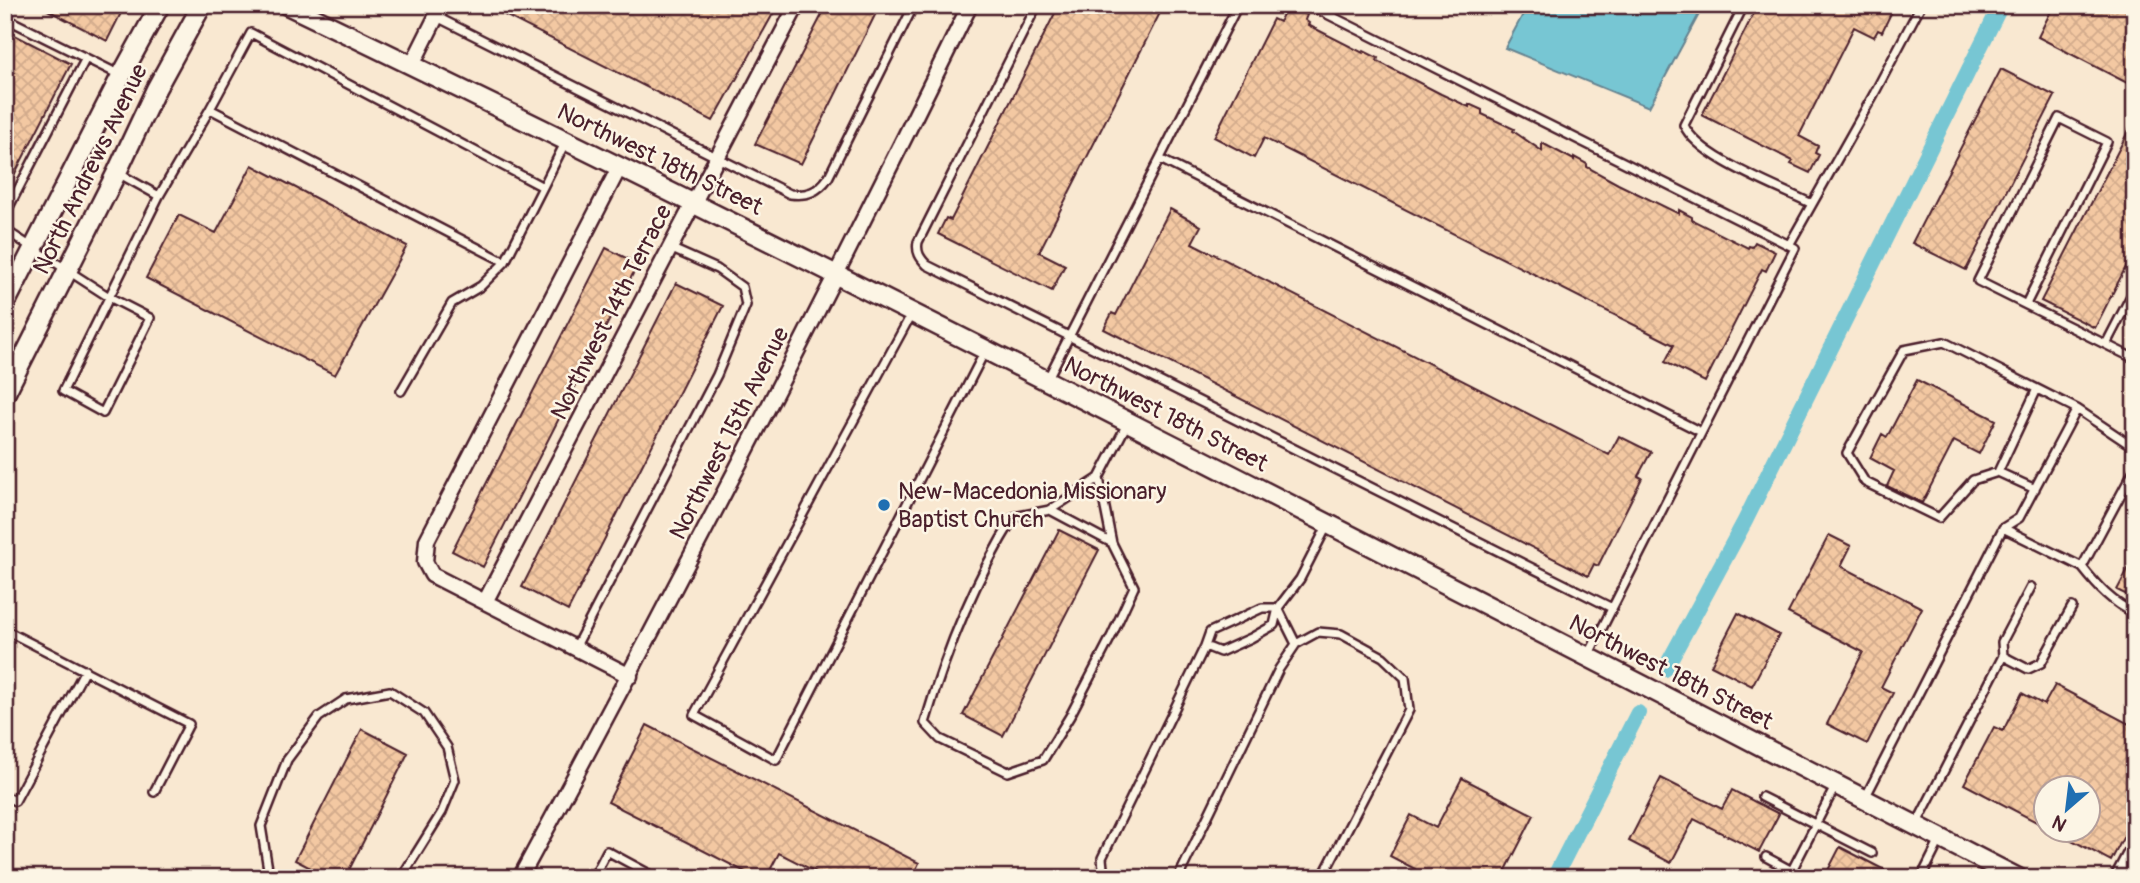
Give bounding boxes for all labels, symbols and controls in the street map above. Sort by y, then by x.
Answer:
street label: North Andrews Avenue [27,59,154,279]
street label: Northwest 18th Street [552,97,768,222]
street label: Northwest 14th Terrace [545,200,678,425]
street label: Northwest 15th Avenue [663,322,796,544]
street label: Northwest 18th Street [1059,350,1273,479]
place label: New-Macedonia Missionary Baptist Church [898,477,1167,534]
marker: New-Macedonia Missionary Baptist Church [876,497,892,513]
street label: Northwest 18th Street [1564,608,1778,737]
north arrow [2032,774,2102,844]
text: N [2048,809,2071,837]

